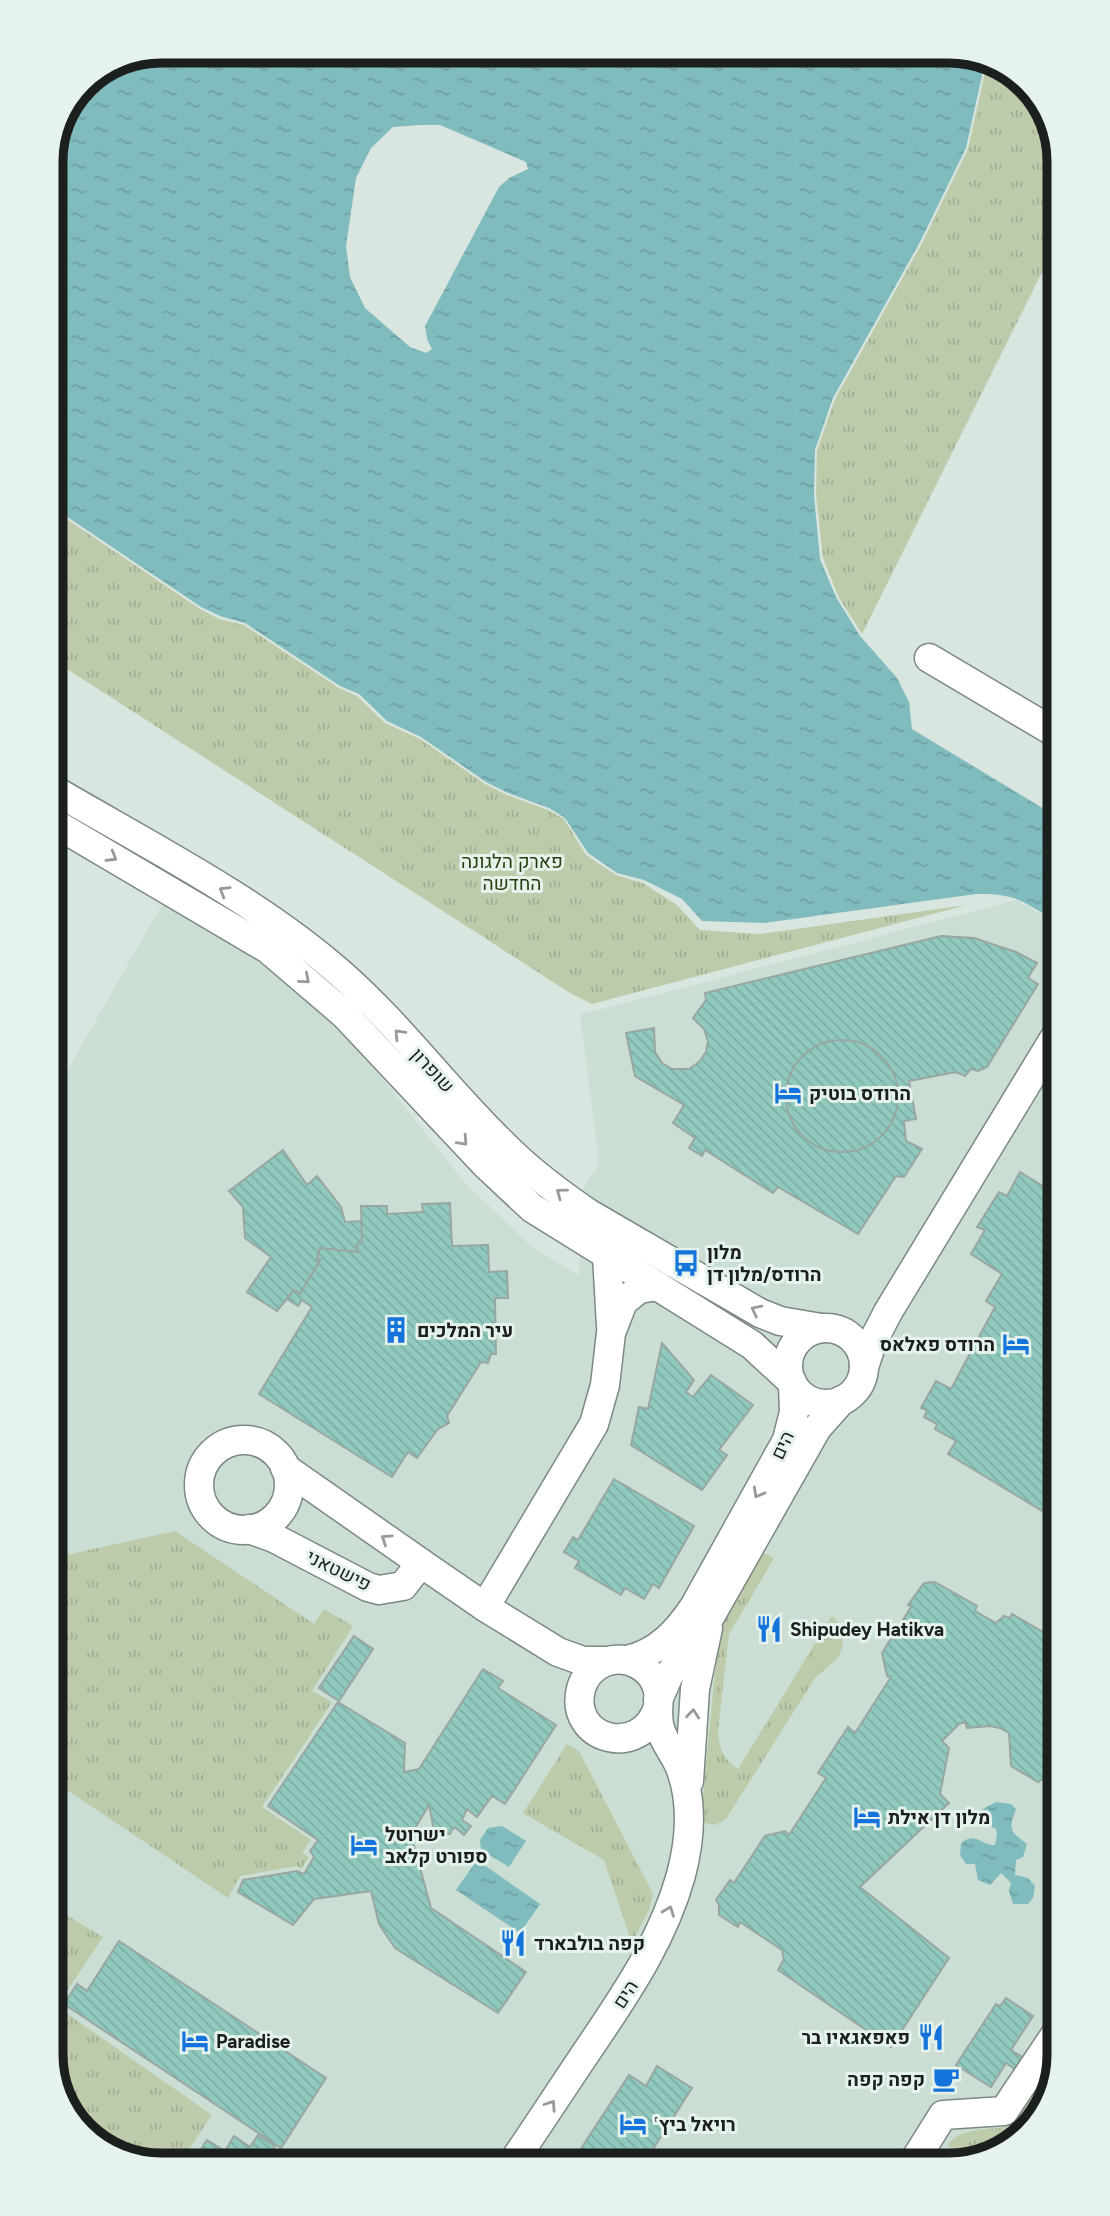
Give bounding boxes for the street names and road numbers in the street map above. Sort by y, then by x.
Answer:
street label: שופרון [406,1043,459,1098]
street label: הים [766,1427,799,1463]
street label: פישטאני [303,1545,375,1596]
street label: הים [608,1976,643,2013]

